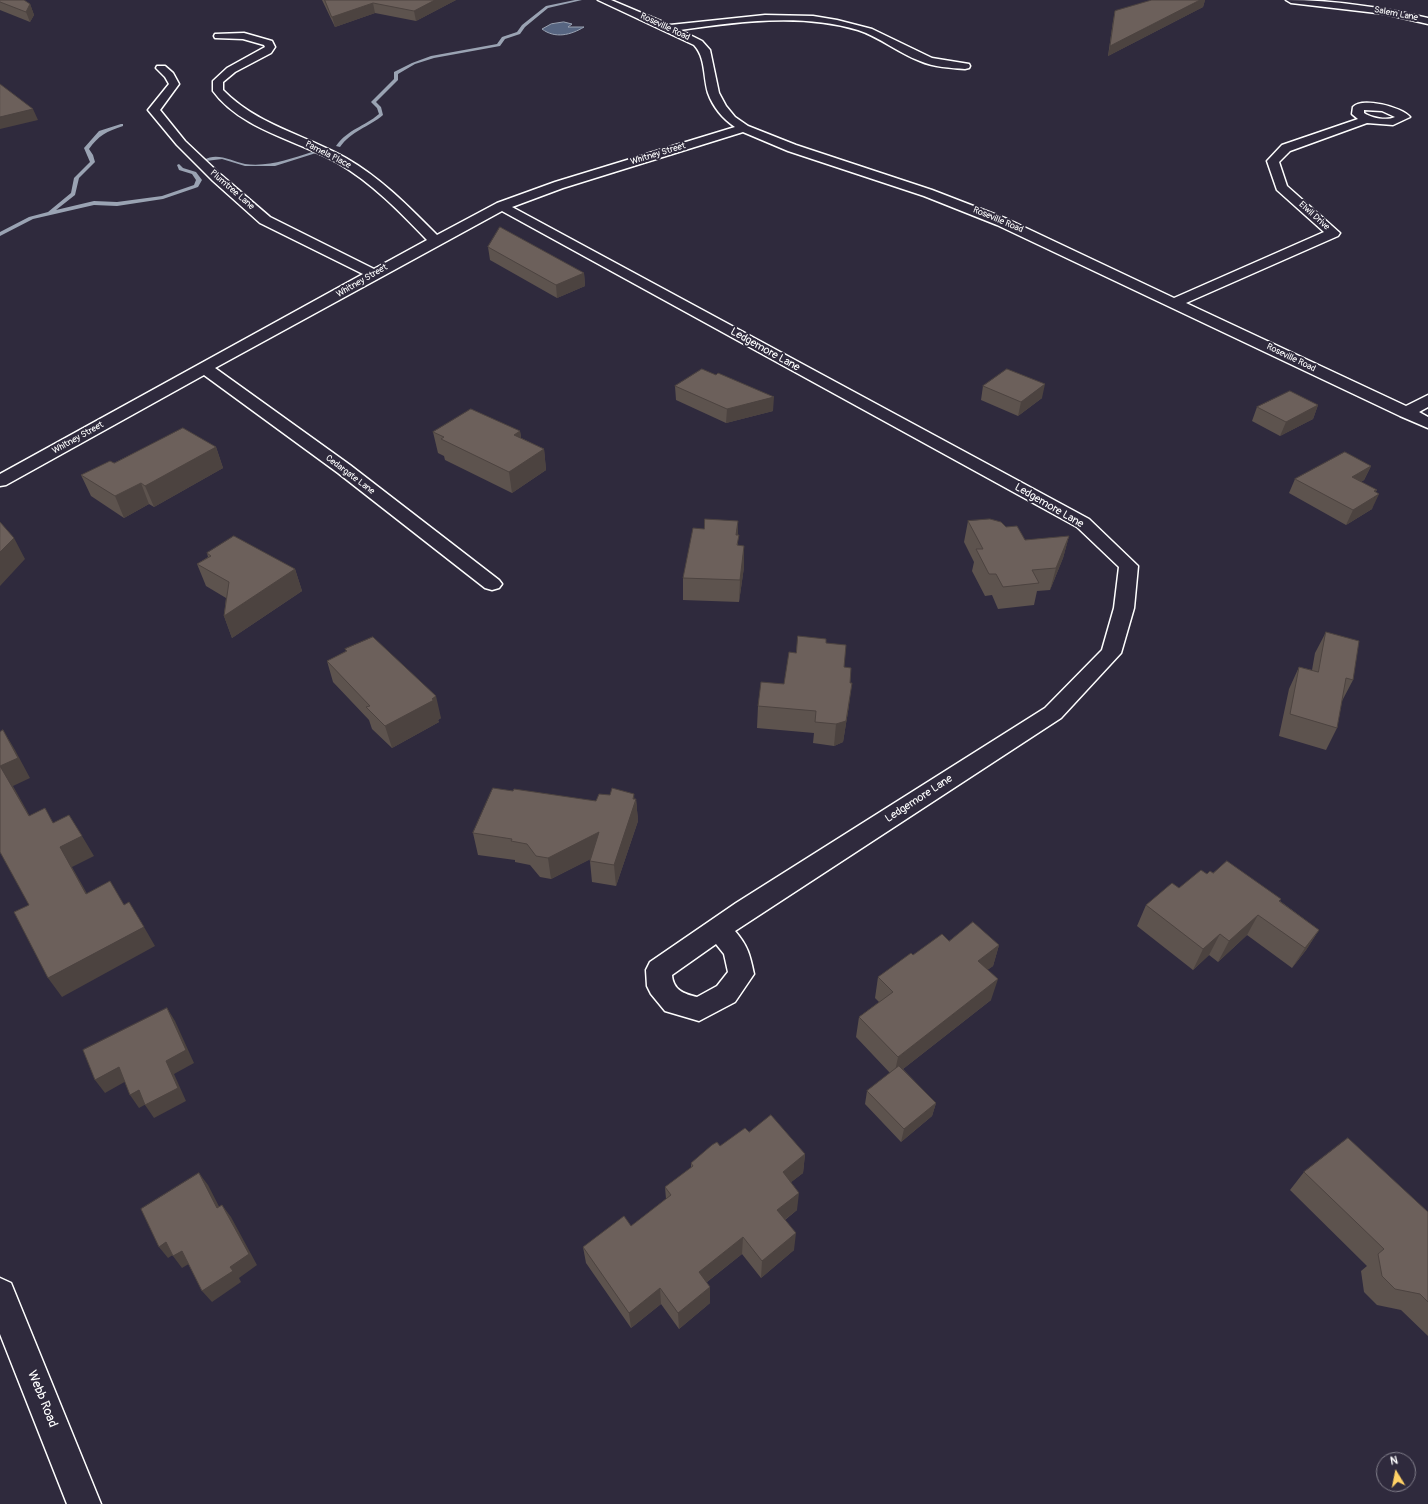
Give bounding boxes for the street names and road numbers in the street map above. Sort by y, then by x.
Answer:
street label: Salem Lane [1373,4,1419,24]
street label: Roseville Road [638,11,692,43]
street label: Pamela Place [303,139,353,171]
street label: Whitney Street [629,141,687,167]
street label: Plumtree Lane [208,168,256,212]
street label: Elwil Drive [1296,199,1332,233]
street label: Roseville Road [971,205,1025,235]
street label: Whitney Street [335,262,389,300]
street label: Ledgemore Lane [728,325,802,375]
street label: Roseville Road [1265,341,1317,375]
street label: Whitney Street [50,419,106,457]
street label: Cedargate Lane [323,453,377,497]
street label: Ledgemore Lane [1012,481,1086,531]
street label: Ledgemore Lane [883,772,955,826]
street label: Webb Road [24,1368,60,1430]

